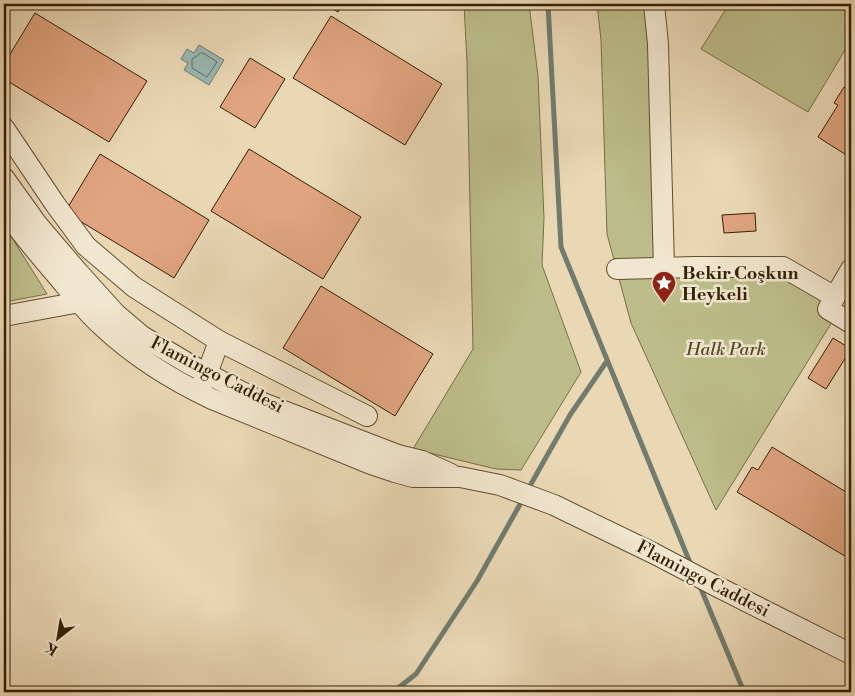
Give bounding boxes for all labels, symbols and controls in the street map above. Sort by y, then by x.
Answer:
place label: Bekir Coşkun Heykeli [682,262,799,306]
place icon: Bekir Coşkun Heykeli [651,270,677,304]
street label: Flamingo Caddesi [146,331,288,419]
park label: Halk Park [685,338,766,361]
street label: Flamingo Caddesi [632,535,774,623]
north arrow [32,614,82,664]
text: K [42,637,61,659]

